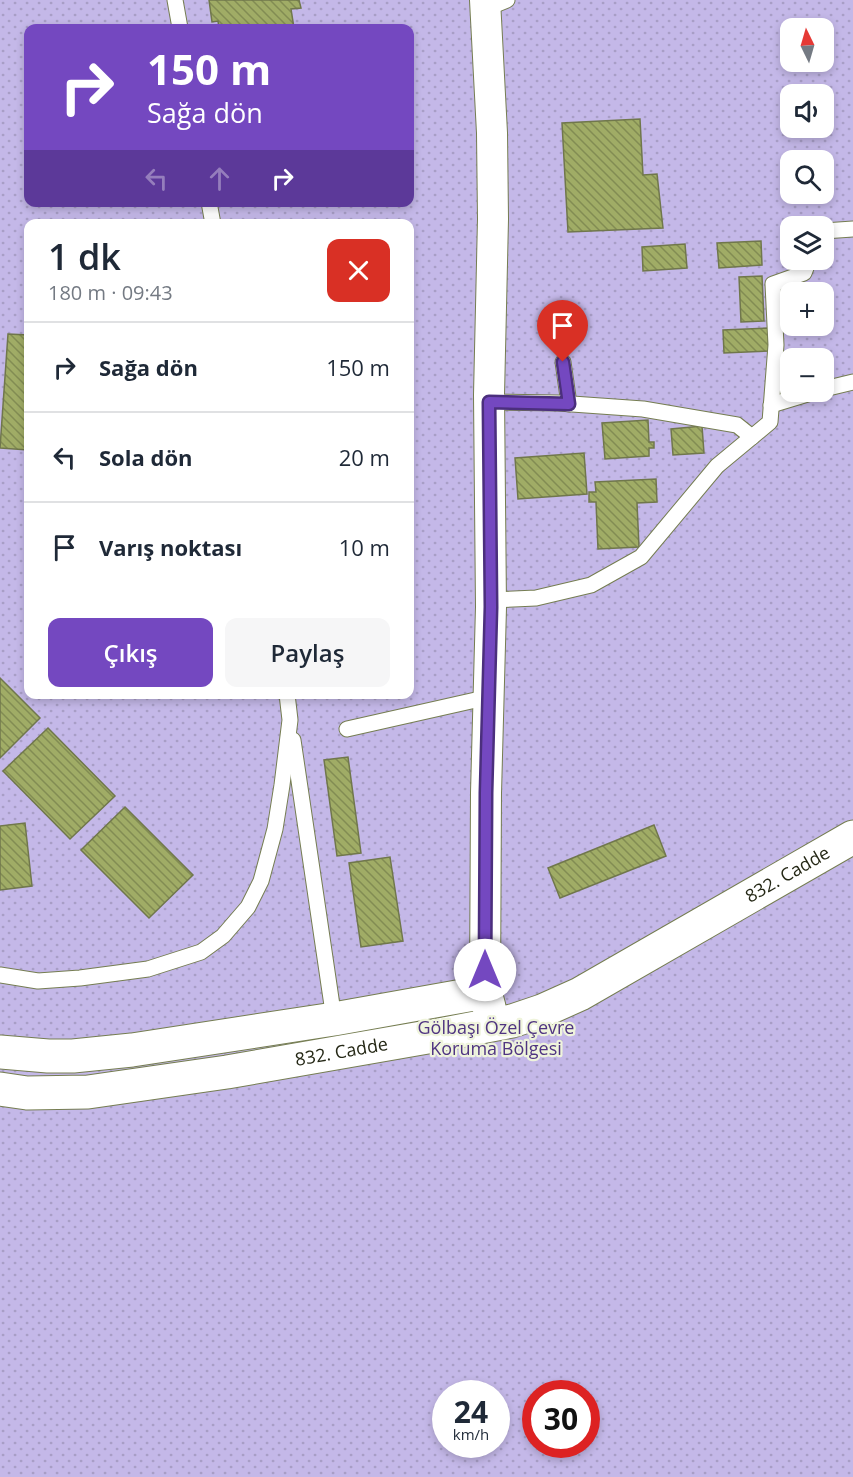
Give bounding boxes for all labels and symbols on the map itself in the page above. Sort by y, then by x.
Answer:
north arrow [780,18,834,72]
pin [537,300,588,362]
street label: 832. Cadde [740,840,834,908]
position arrow [453,938,517,1002]
park label: Gölbaşı Özel Çevre Koruma Bölgesi [418,1015,574,1060]
street label: 832. Cadde [293,1031,390,1071]
speed limit sign: 30 [522,1380,600,1458]

